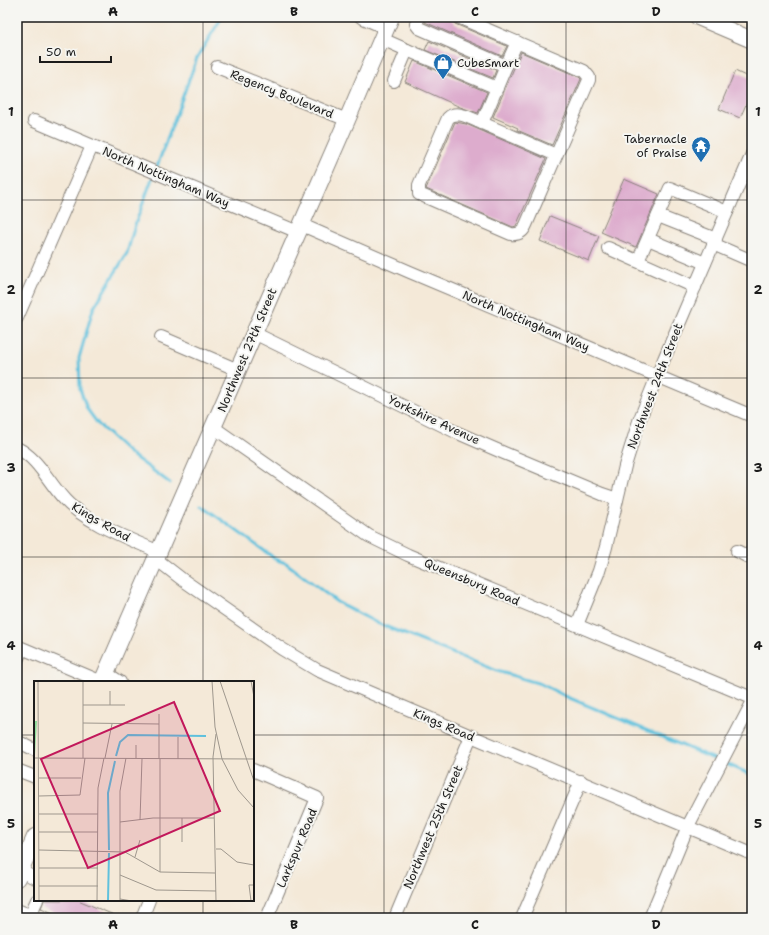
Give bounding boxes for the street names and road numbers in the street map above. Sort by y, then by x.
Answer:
street label: Regency Boulevard [228,66,336,122]
street label: North Nottingham Way [100,143,232,211]
street label: Northwest 27th Street [214,285,280,415]
street label: North Nottingham Way [460,287,592,355]
street label: Northwest 24th Street [624,321,686,451]
street label: Yorkshire Avenue [385,392,483,448]
street label: Kings Road [69,499,134,545]
street label: Queensbury Road [422,555,523,610]
street label: Kings Road [411,705,478,745]
street label: Northwest 25th Street [400,763,466,891]
street label: Larkspur Road [273,805,321,890]

